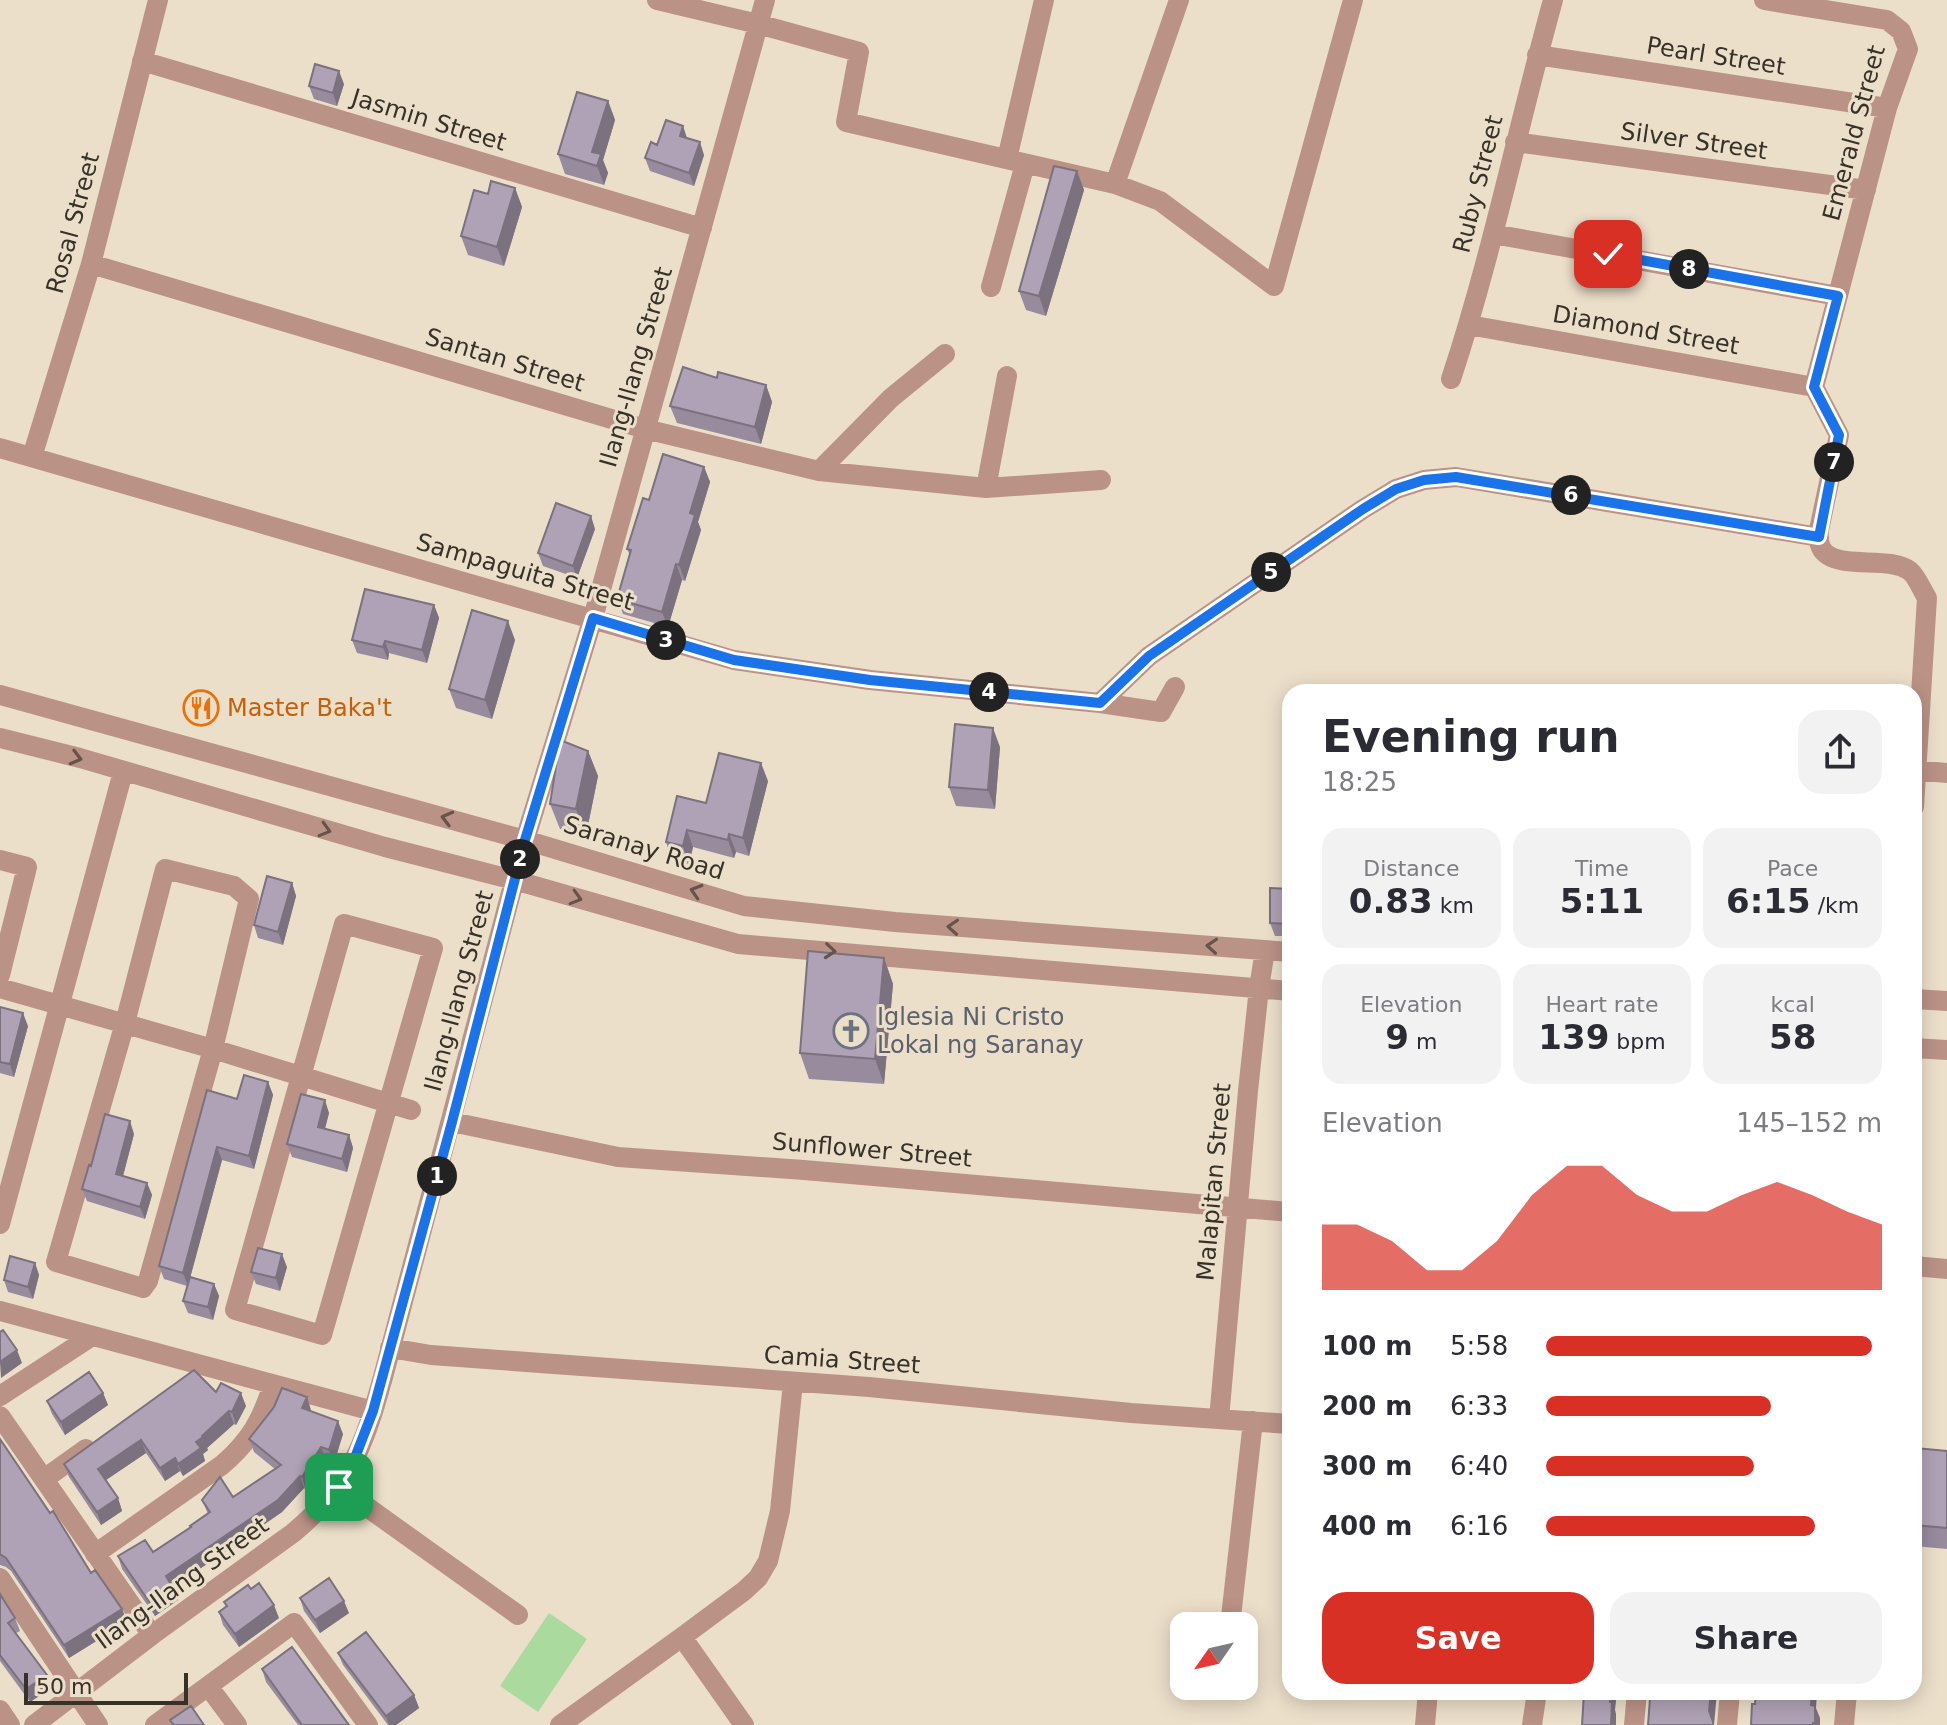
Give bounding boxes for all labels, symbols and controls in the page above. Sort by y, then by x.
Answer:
street label: Pearl Street [1645,31,1787,81]
street label: Emerald Street [1817,42,1891,224]
street label: Jasmin Street [346,83,510,157]
street label: Ruby Street [1447,112,1509,256]
street label: Silver Street [1619,117,1769,165]
street label: Rosal Street [41,149,105,297]
pin [1574,220,1642,288]
icon: check [1586,232,1630,276]
pin: 8 [1669,249,1709,289]
text: 8 [1681,256,1697,281]
street label: Ilang-Ilang Street [594,264,678,470]
street label: Diamond Street [1551,300,1741,360]
street label: Santan Street [422,322,588,398]
pin: 7 [1814,442,1854,482]
text: 7 [1826,449,1842,474]
pin: 6 [1551,475,1591,515]
text: 6 [1563,482,1579,507]
street label: Sampaguita Street [413,528,637,616]
pin: 5 [1251,552,1291,592]
text: 5 [1263,559,1279,584]
pin: 3 [646,620,686,660]
text: 3 [658,627,674,652]
pin: 4 [969,672,1009,712]
text: 4 [981,679,997,704]
restaurant icon: Master Baka't [182,689,220,727]
place label: Master Baka't [227,694,392,722]
button: share [1798,710,1882,794]
text: Evening run [1322,711,1619,762]
one-way arrow [68,748,82,765]
text: 18:25 [1322,767,1397,797]
street label: Saranay Road [560,810,728,886]
one-way arrow [440,811,454,828]
one-way arrow [318,821,332,837]
pin: 2 [500,839,540,879]
text: 2 [512,846,528,871]
text: Distance [1363,856,1459,881]
text: Time [1575,856,1629,881]
text: Pace [1767,856,1818,881]
text: 0.83 [1349,881,1433,921]
text: 5:11 [1560,881,1644,921]
text: 6:15 [1726,881,1811,921]
one-way arrow [690,884,704,900]
street label: Ilang-Ilang Street [419,887,499,1095]
one-way arrow [569,889,583,905]
text: km [1433,893,1474,918]
text: /km [1811,893,1859,918]
one-way arrow [946,919,959,936]
one-way arrow [1205,938,1218,955]
one-way arrow [824,942,837,959]
text: Elevation [1360,992,1462,1017]
text: Heart rate [1546,992,1658,1017]
text: kcal [1770,992,1815,1017]
place label: Iglesia Ni Cristo Lokal ng Saranay [877,1003,1084,1059]
church icon: Iglesia Ni Cristo Lokal ng Saranay [832,1012,870,1050]
text: 9 [1385,1017,1409,1057]
text: 139 [1538,1017,1609,1057]
text: 58 [1769,1017,1816,1057]
text: m [1409,1029,1437,1054]
text: bpm [1609,1029,1666,1054]
street label: Malapitan Street [1191,1082,1237,1282]
text: Elevation [1322,1108,1443,1138]
text: 145–152 m [1736,1108,1882,1138]
street label: Sunflower Street [771,1127,973,1173]
pin: 1 [417,1156,457,1196]
text: 1 [429,1163,445,1188]
text: 100 m [1322,1331,1412,1361]
text: 5:58 [1450,1331,1508,1361]
street label: Camia Street [763,1341,921,1379]
text: 200 m [1322,1391,1412,1421]
text: 6:33 [1450,1391,1508,1421]
text: 300 m [1322,1451,1412,1481]
text: 6:40 [1450,1451,1508,1481]
pin [305,1453,373,1521]
icon: arrive [317,1465,361,1509]
street label: Ilang-Ilang Street [90,1511,274,1655]
text: 400 m [1322,1511,1412,1541]
text: 6:16 [1450,1511,1508,1541]
button: Save [1322,1592,1594,1684]
button: Share [1610,1592,1882,1684]
north arrow [1170,1612,1258,1700]
map controls [1170,1612,1258,1700]
scale bar [24,1669,188,1705]
text: 50 m [36,1674,92,1699]

